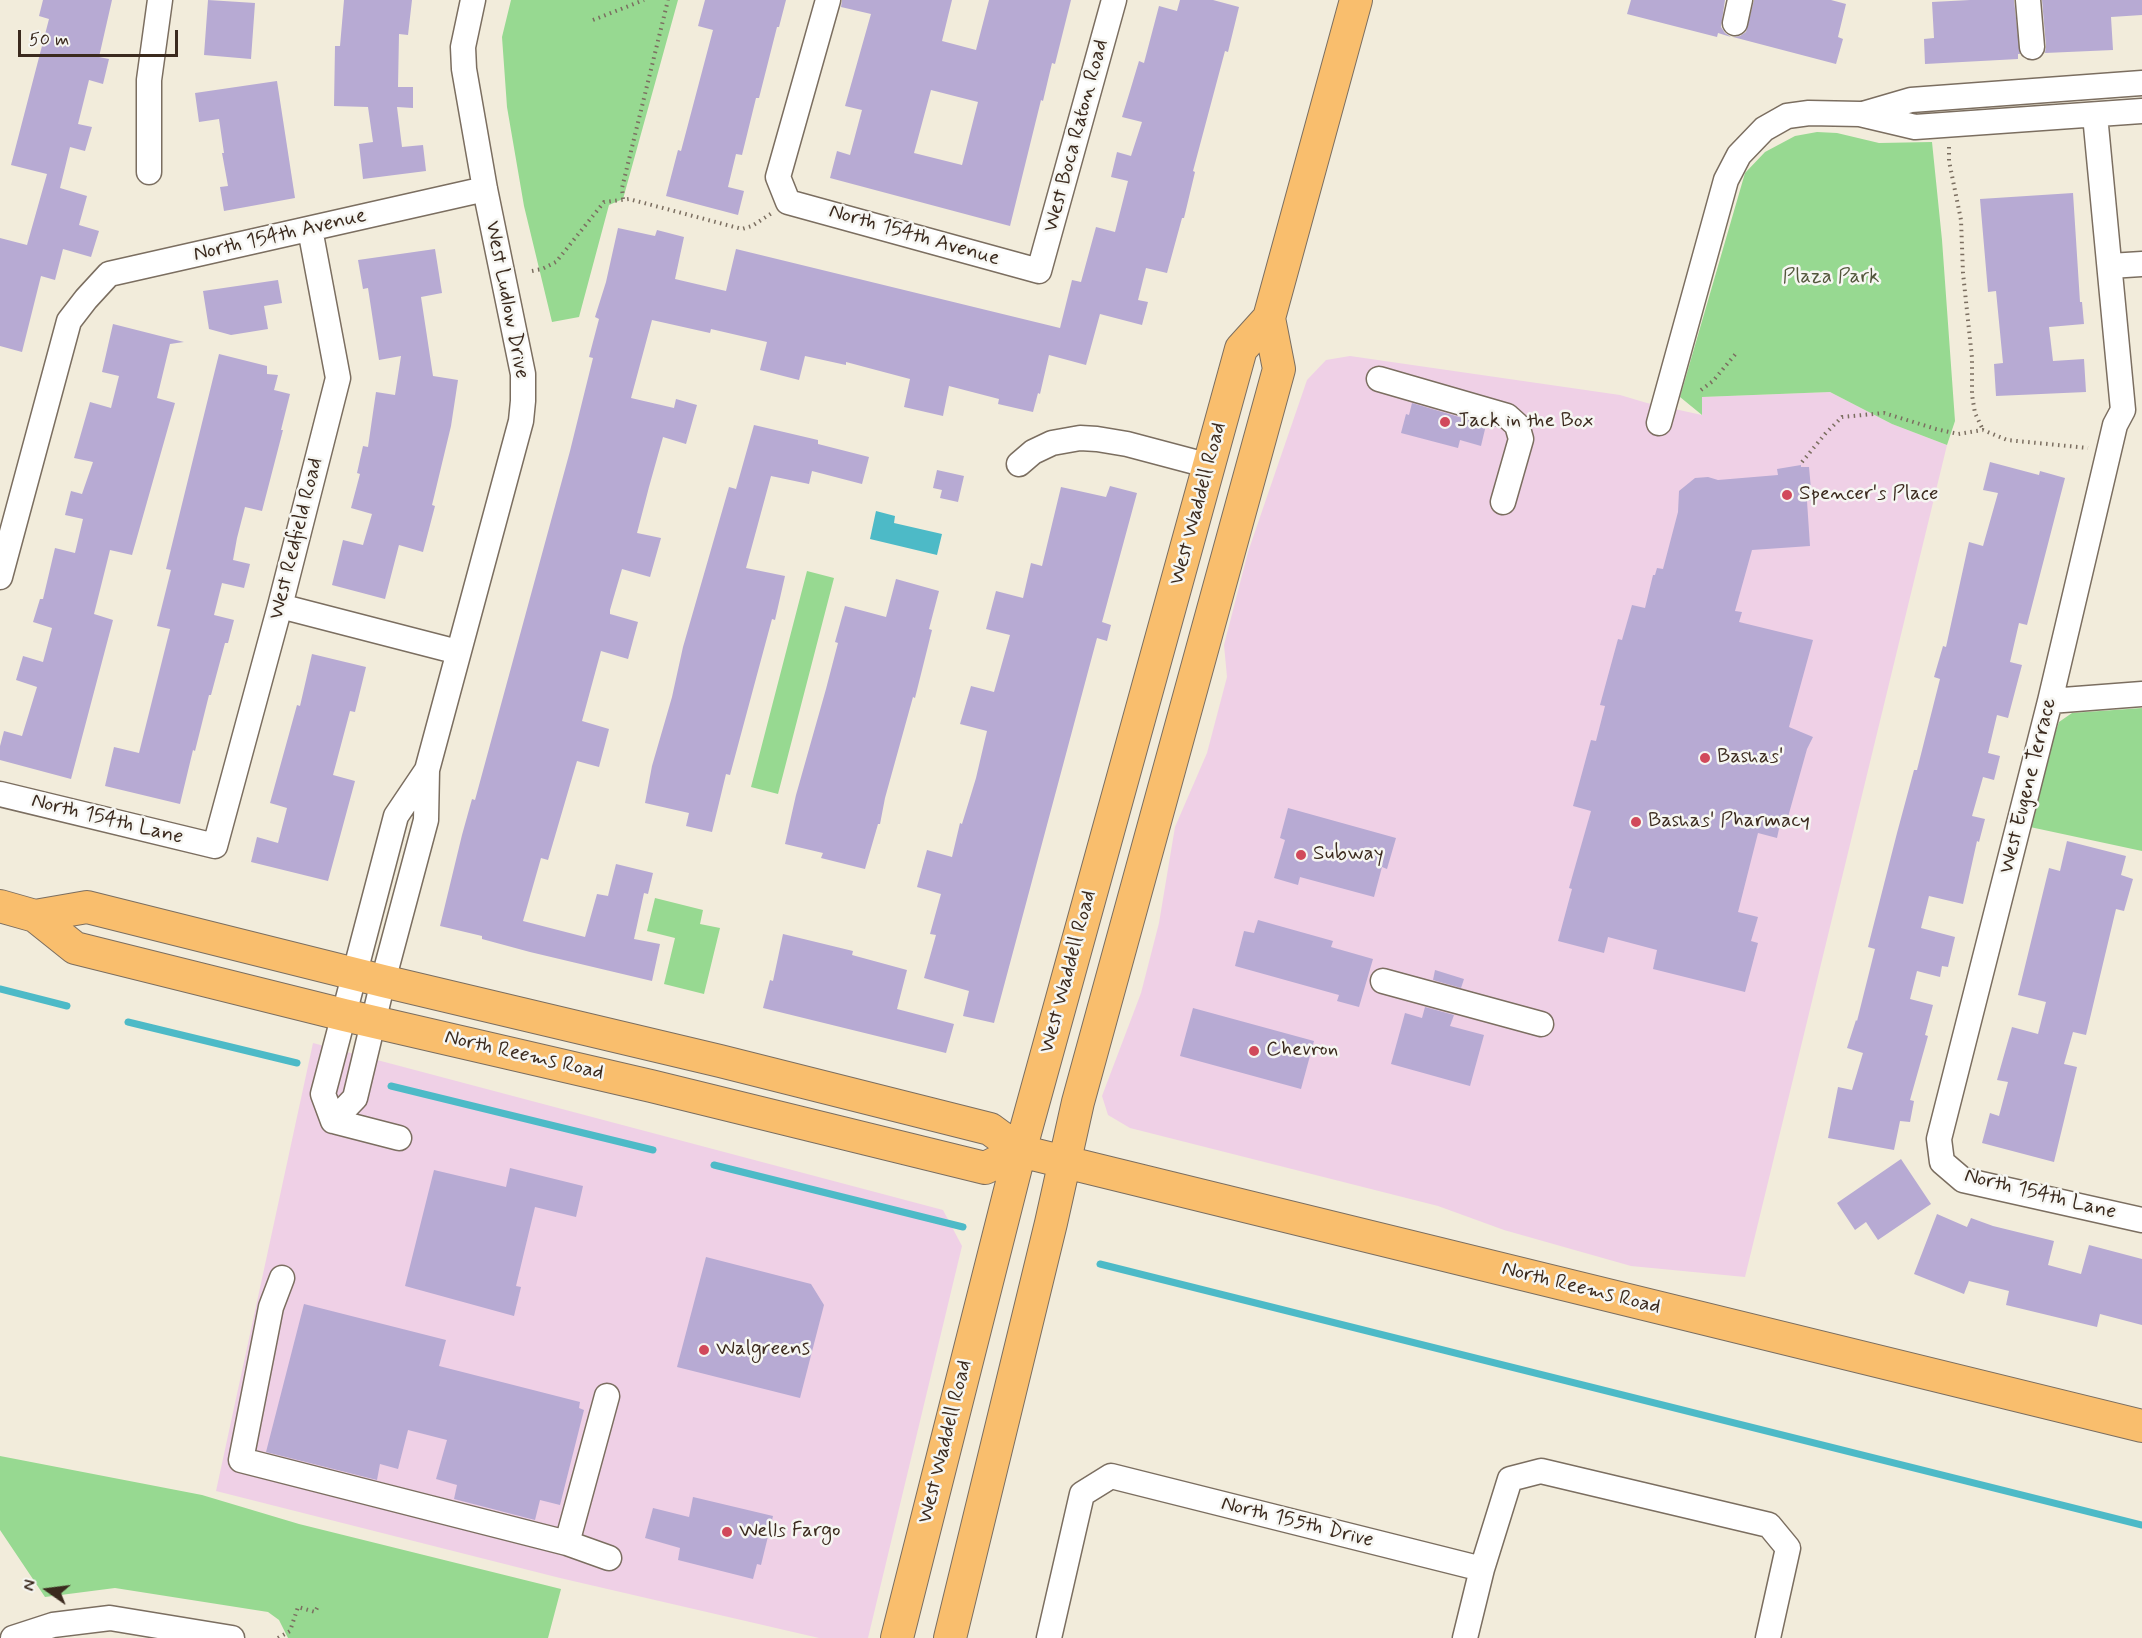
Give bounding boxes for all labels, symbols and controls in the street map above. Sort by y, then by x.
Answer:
scale bar [21,18,182,56]
text: 50 m [29,28,69,52]
street label: West Boca Raton Road [1039,37,1115,235]
street label: North 154th Avenue [826,200,1002,272]
street label: North 154th Avenue [191,204,369,268]
street label: West Ludlow Drive [478,219,534,381]
park label: Plaza Park [1783,265,1879,291]
place label: Jack in the Box [1457,409,1593,435]
marker: Jack in the Box [1438,415,1452,429]
street label: West Waddell Road [1165,420,1233,588]
street label: West Redfield Road [265,455,329,623]
place label: Spencer's Place [1799,482,1938,508]
marker: Spencer's Place [1780,488,1794,502]
street label: West Eugene Terrace [1995,695,2063,877]
place label: Bashas' [1717,745,1783,771]
marker: Bashas' [1698,751,1712,765]
street label: North 154th Lane [28,789,186,851]
place label: Bashas' Pharmacy [1648,809,1810,835]
marker: Bashas' Pharmacy [1629,815,1643,829]
place label: Subway [1313,842,1384,868]
marker: Subway [1294,848,1308,862]
street label: West Waddell Road [1035,888,1103,1056]
street label: North Reems Road [442,1025,606,1087]
place label: Chevron [1266,1038,1338,1064]
marker: Chevron [1247,1044,1261,1058]
street label: North 154th Lane [1961,1164,2119,1226]
street label: North Reems Road [1499,1257,1663,1321]
place label: Walgreens [716,1337,810,1363]
marker: Walgreens [697,1343,711,1357]
street label: West Waddell Road [914,1358,978,1526]
street label: North 155th Drive [1218,1492,1376,1554]
place label: Wells Fargo [739,1519,841,1545]
marker: Wells Fargo [720,1525,734,1539]
north arrow [18,1560,78,1620]
text: N [19,1578,42,1593]

